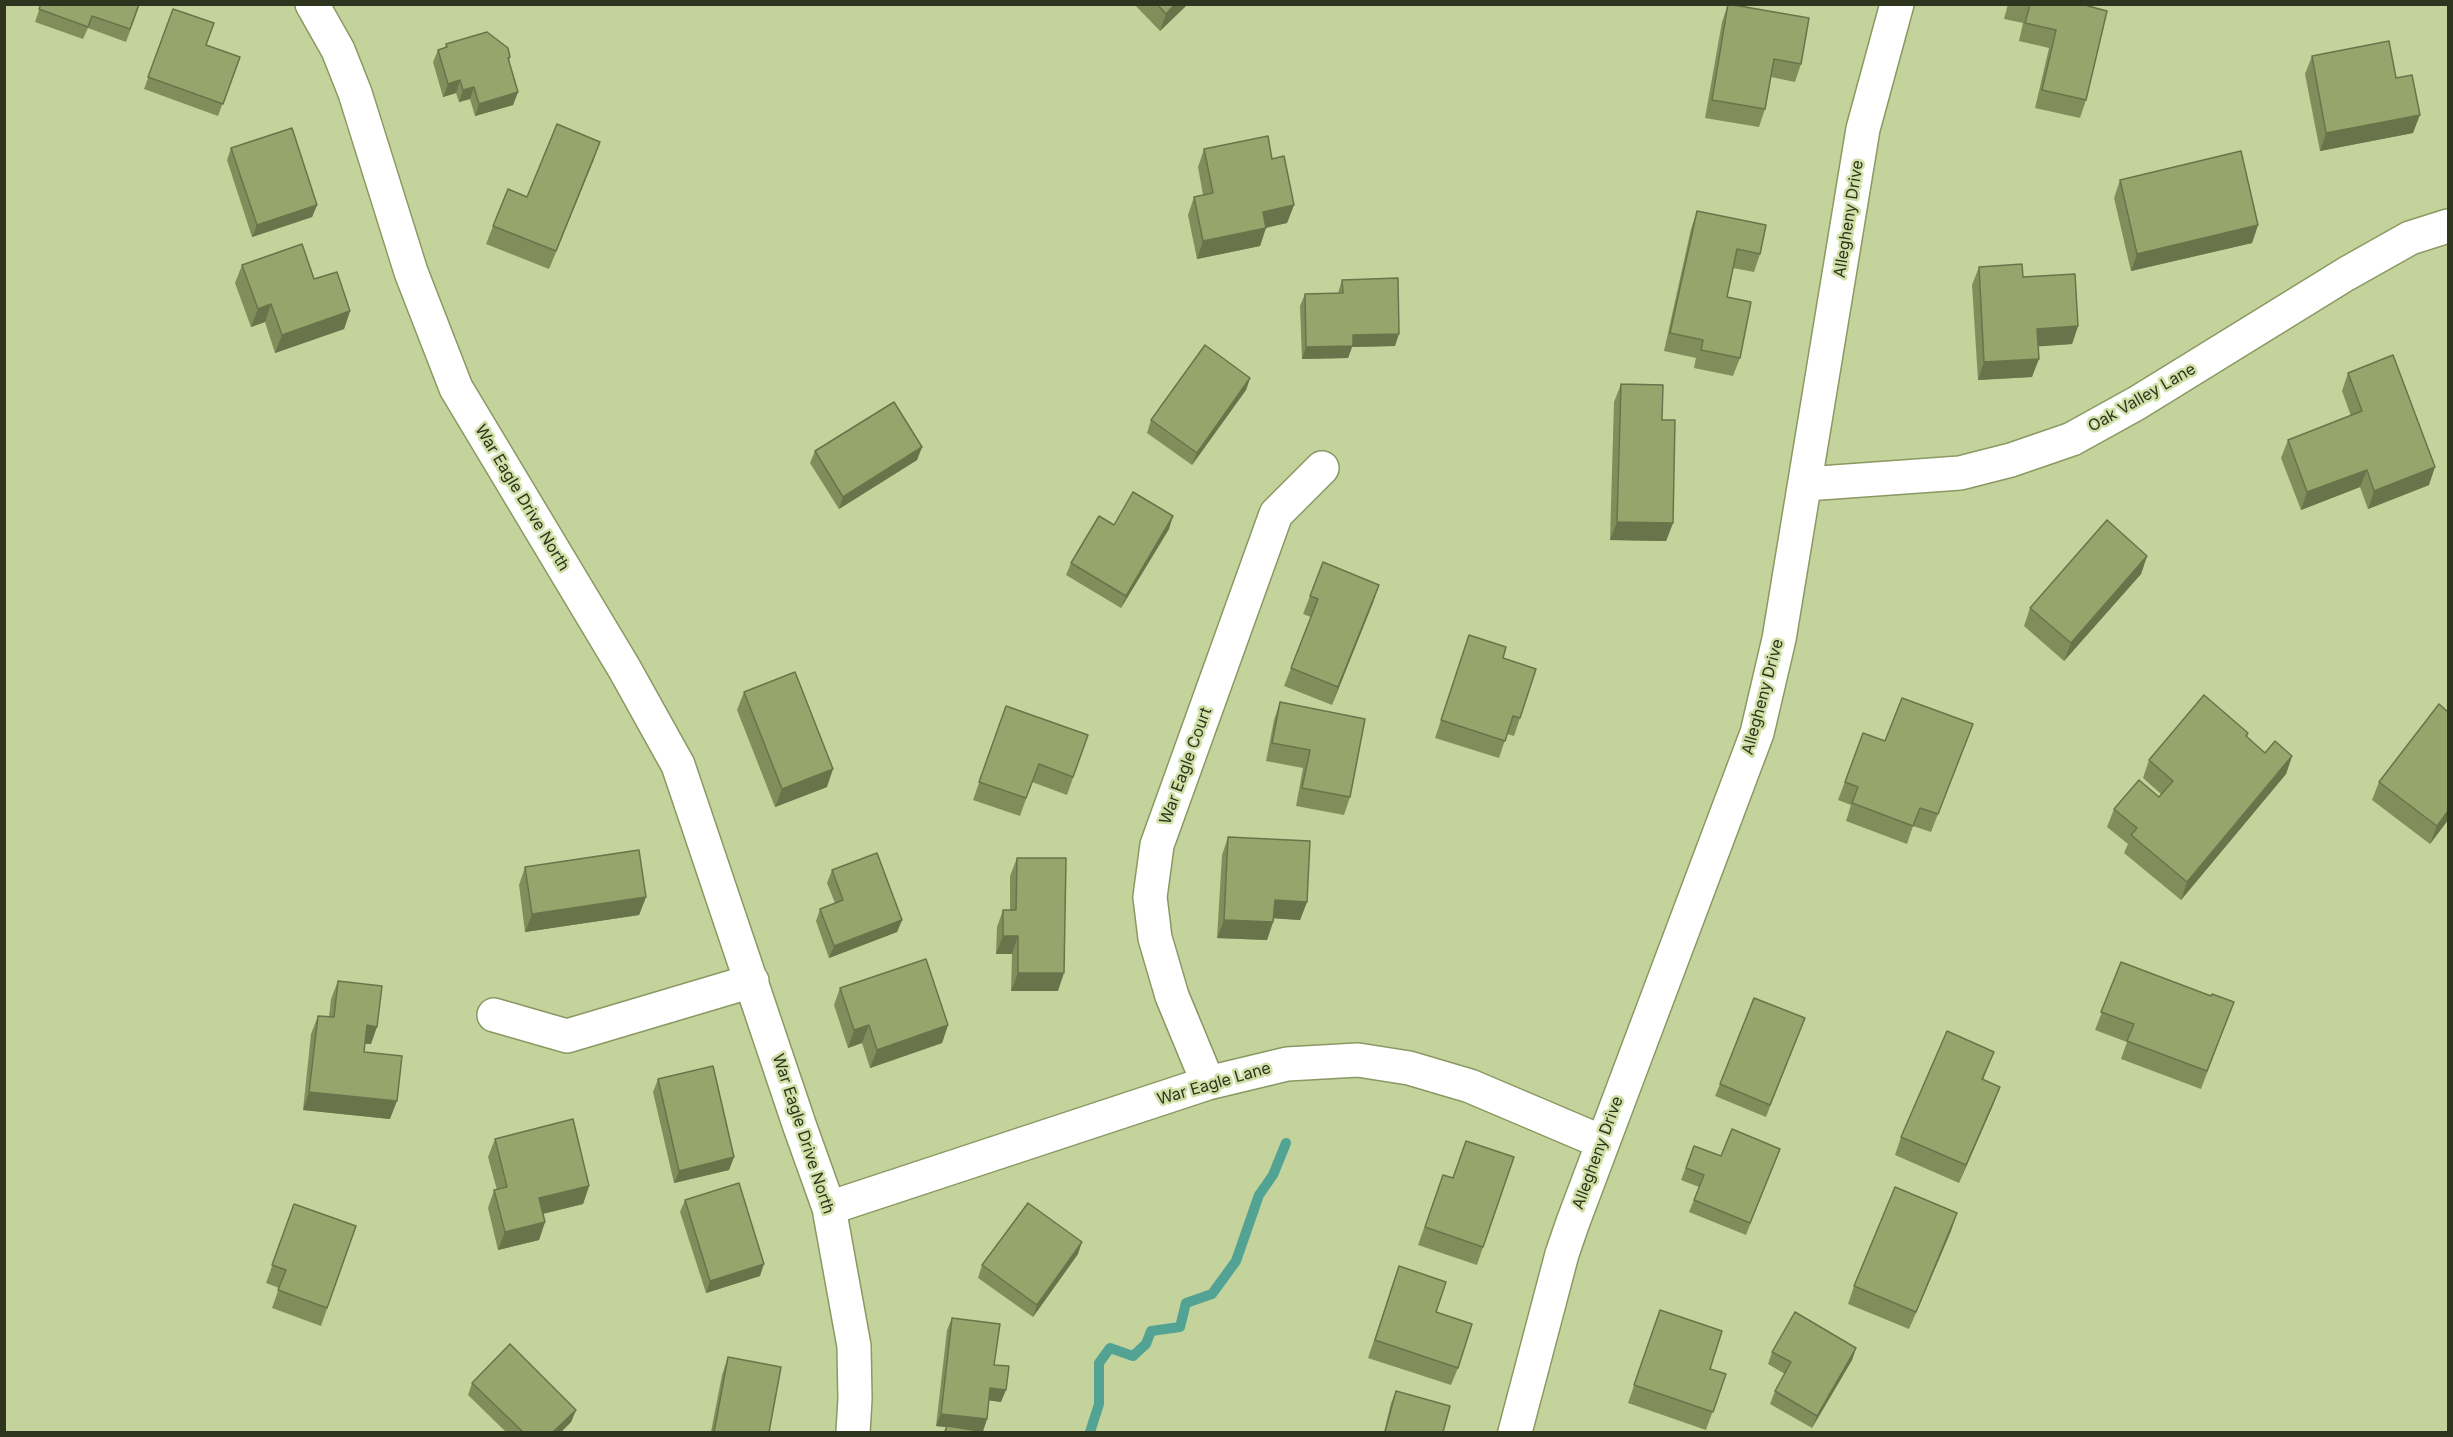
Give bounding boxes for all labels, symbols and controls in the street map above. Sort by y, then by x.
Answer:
street label: Allegheny Drive [1830,159,1868,279]
street label: Oak Valley Lane [2085,359,2199,437]
street label: War Eagle Drive North [471,421,573,575]
street label: Allegheny Drive [1738,637,1788,757]
street label: War Eagle Court [1156,705,1216,827]
street label: War Eagle Drive North [768,1051,838,1217]
street label: War Eagle Lane [1155,1059,1273,1109]
street label: Allegheny Drive [1569,1094,1627,1212]

